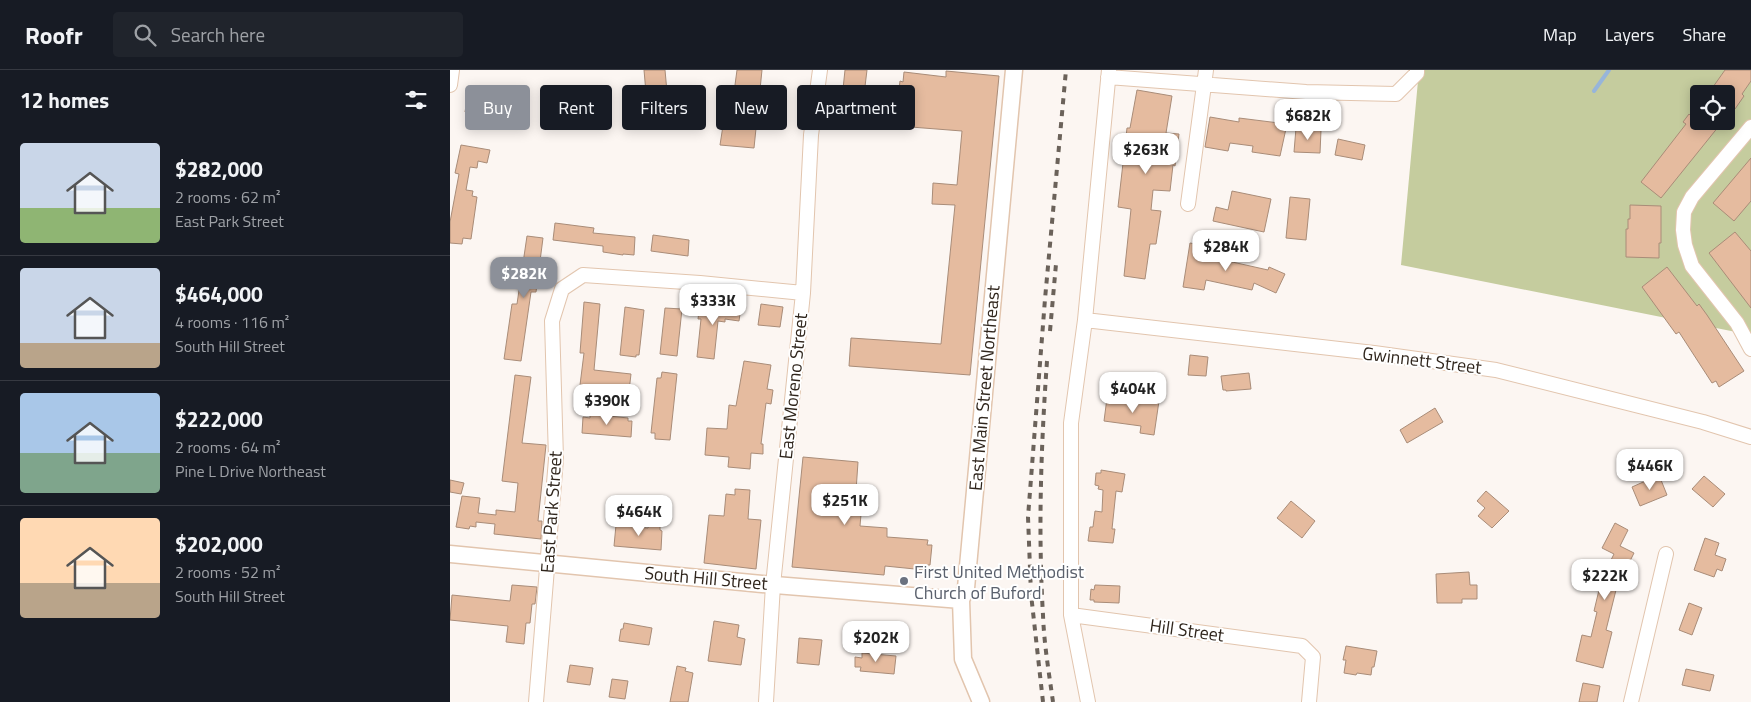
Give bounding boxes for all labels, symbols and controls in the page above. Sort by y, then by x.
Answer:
search box [113,12,463,57]
text: Roofr [25,17,83,53]
text: Search here [171,20,265,49]
icon: search [131,21,159,49]
text: Map [1543,21,1577,48]
text: Layers [1605,21,1654,48]
text: Share [1682,21,1726,48]
text: 12 homes [20,84,109,116]
chip: Buy [465,85,530,130]
chip: Rent [540,85,612,130]
chip: Filters [622,85,706,130]
chip: New [716,85,787,130]
chip: Apartment [797,85,915,130]
map controls [1690,85,1735,130]
button: locate [1690,85,1735,130]
icon: filters [402,86,430,114]
pin: $682K [1273,98,1343,141]
text: $682K [1285,103,1331,127]
pin: $263K [1111,132,1181,175]
text: $263K [1123,137,1169,161]
text: $282,000 [175,153,263,185]
icon: home [60,163,120,223]
text: 2 rooms · 62 m² [175,185,280,209]
text: East Park Street [175,209,284,233]
pin: $284K [1191,230,1261,272]
text: $284K [1203,234,1249,258]
pin: $282K [489,256,559,299]
text: $282K [501,261,547,285]
text: $464,000 [175,278,263,310]
street label: East Main Street Northeast [962,283,1006,492]
pin: $333K [678,284,748,326]
icon: home [60,288,120,348]
text: $333K [690,288,736,312]
text: 4 rooms · 116 m² [175,310,289,334]
street label: East Moreno Street [772,311,814,460]
text: South Hill Street [175,334,285,358]
street label: Gwinnett Street [1361,339,1484,381]
pin: $404K [1098,372,1168,414]
text: $404K [1110,376,1156,400]
pin: $390K [572,384,642,426]
text: $390K [584,388,630,412]
text: $222,000 [175,403,263,435]
icon: home [60,413,120,473]
text: 2 rooms · 64 m² [175,435,280,459]
pin: $446K [1615,448,1685,491]
street label: East Park Street [533,449,569,574]
text: $446K [1627,453,1673,477]
text: Pine L Drive Northeast [175,459,326,483]
pin: $251K [810,484,880,526]
text: $251K [822,488,868,512]
pin: $464K [604,494,674,537]
text: $464K [616,499,662,523]
text: $202,000 [175,528,263,560]
icon: home [60,538,120,598]
place label: First United Methodist Church of Buford [914,558,1085,606]
pin: $222K [1570,558,1640,601]
street label: South Hill Street [643,559,769,597]
text: 2 rooms · 52 m² [175,560,280,584]
text: $222K [1582,563,1628,587]
marker: First United Methodist Church of Buford [898,575,910,587]
text: South Hill Street [175,584,285,608]
street label: Hill Street [1148,611,1227,649]
pin: $202K [841,620,911,663]
text: $202K [853,625,899,649]

